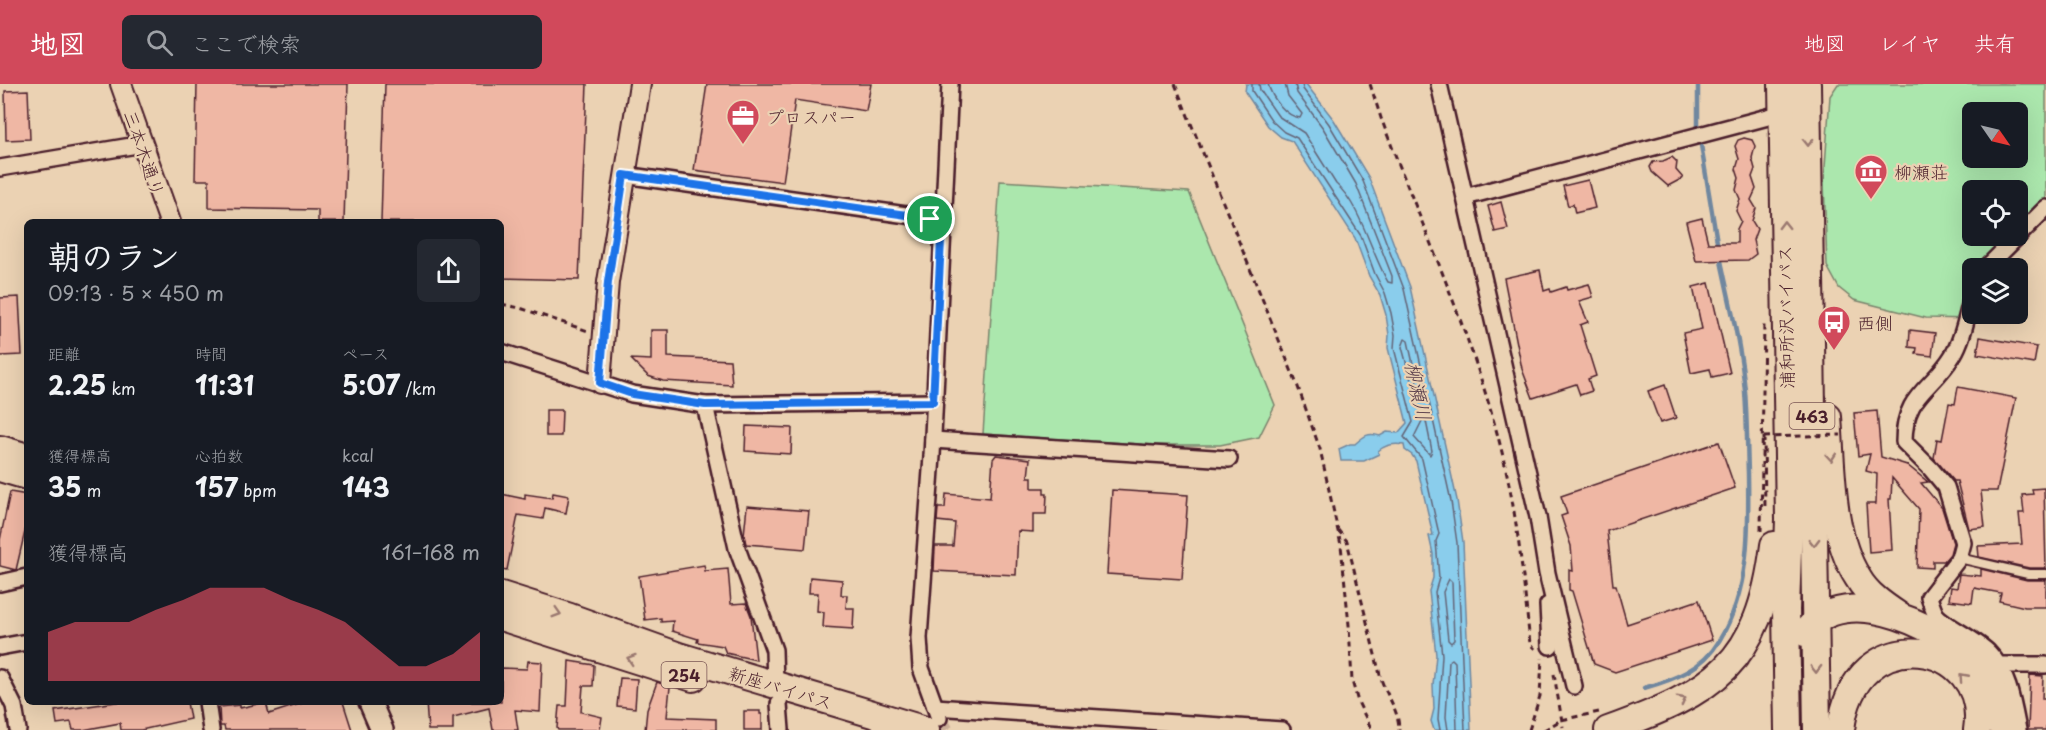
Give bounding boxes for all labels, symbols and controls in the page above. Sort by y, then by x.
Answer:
search box [122,15,542,69]
text: 地図 [30,21,86,64]
icon: search [143,26,176,59]
text: ここで検索 [191,26,301,59]
text: 地図 [1804,26,1846,58]
text: レイヤ [1879,26,1941,58]
text: 共有 [1974,26,2016,58]
office icon: プロスパー [725,98,761,145]
north arrow [1962,102,2028,168]
map controls [1962,102,2028,324]
place label: プロスパー [766,103,856,130]
street label: 三本木通り [118,106,172,200]
one-way arrow [1802,138,1814,147]
museum icon: 柳瀬荘 [1853,153,1889,200]
place label: 柳瀬荘 [1894,158,1948,185]
button: locate [1962,180,2028,246]
pin [904,193,955,244]
icon: arrive [913,202,946,235]
one-way arrow [1778,221,1790,230]
text: 朝のラン [48,230,180,280]
button: share [417,239,480,302]
street label: 浦和所沢バイパス [1770,245,1800,389]
button: layers [1962,258,2028,324]
text: 09:13 · 5 × 450 m [48,278,224,308]
bus stop icon: 西側 [1816,304,1852,351]
place label: 西側 [1857,309,1893,336]
text: 距離 [48,341,80,365]
text: 時間 [195,341,227,365]
text: ペース [342,341,389,365]
water label: 柳瀬川 [1398,359,1440,423]
text: 2.25 [48,365,106,404]
text: 11:31 [195,365,254,404]
text: 5:07 [342,365,400,404]
text: km [106,376,136,400]
text: /km [400,376,436,400]
road number: 463 [1790,403,1834,429]
text: 獲得標高 [48,443,112,467]
text: 心拍数 [195,443,243,467]
text: kcal [342,443,374,467]
one-way arrow [1824,452,1837,461]
text: 35 [48,467,82,506]
text: 157 [195,467,238,506]
text: 143 [342,467,390,506]
text: m [82,478,101,502]
text: bpm [238,478,277,502]
text: 獲得標高 [48,537,128,567]
text: 161–168 m [382,537,480,567]
one-way arrow [1808,537,1820,546]
one-way arrow [551,605,562,618]
one-way arrow [626,653,637,666]
street label: 新座バイパス [726,658,836,716]
road number: 254 [662,662,706,688]
one-way arrow [1810,664,1822,673]
one-way arrow [1959,673,1970,683]
one-way arrow [1675,696,1686,707]

